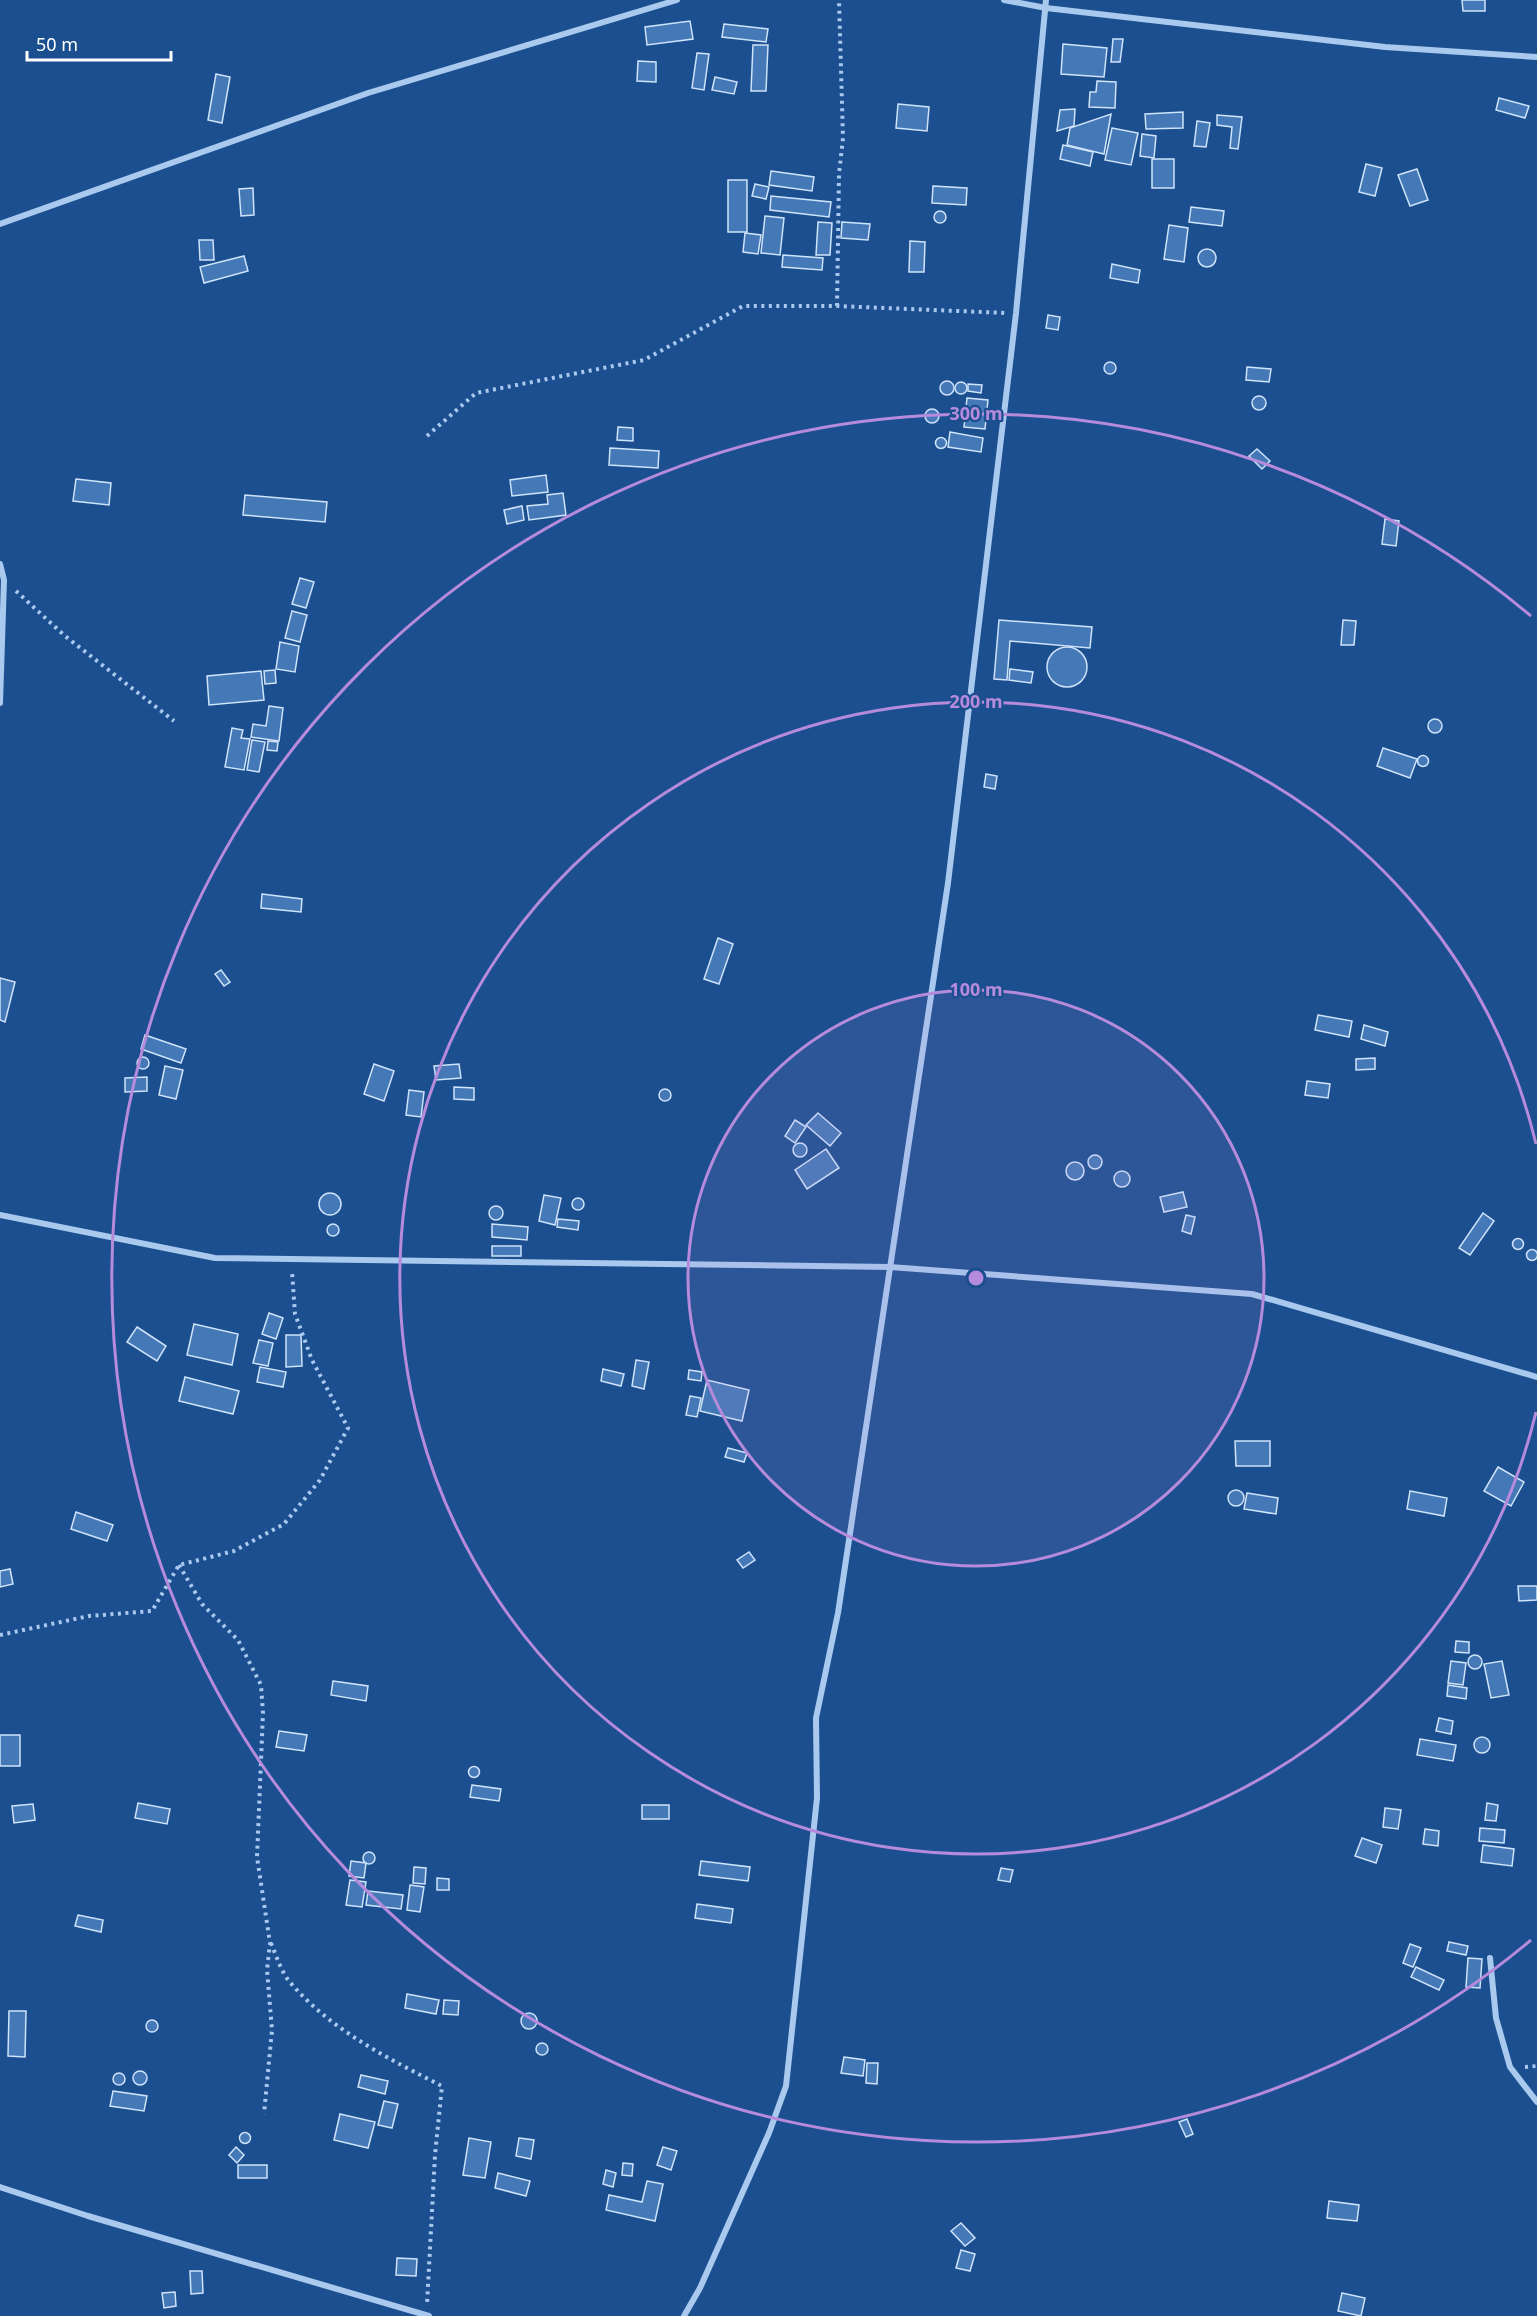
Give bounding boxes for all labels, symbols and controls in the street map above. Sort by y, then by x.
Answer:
scale bar [27,24,171,62]
text: 50 m [36,32,78,56]
text: 300 m [949,401,1003,425]
text: 200 m [949,689,1003,713]
text: 100 m [949,977,1003,1001]
centre of rings [966,1268,986,1288]

